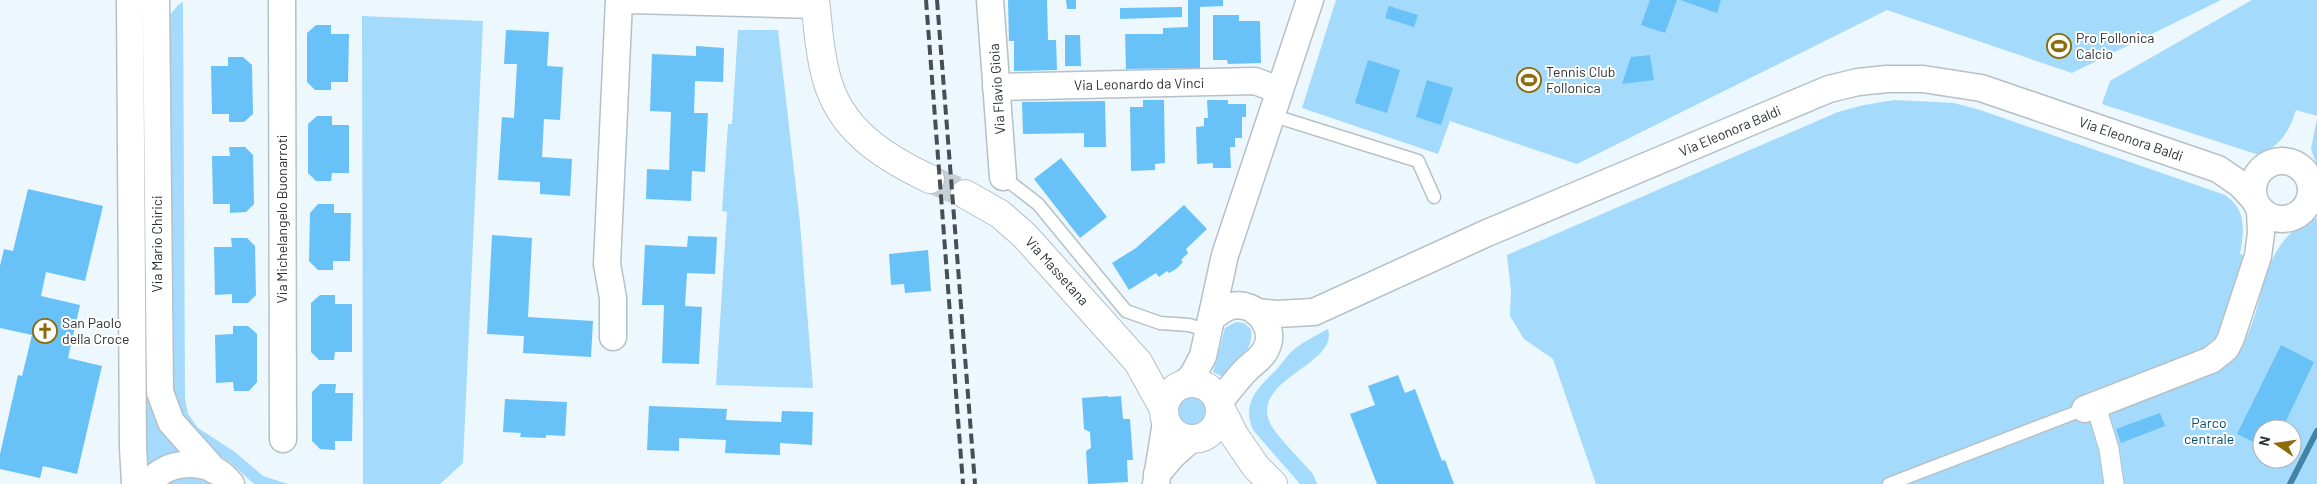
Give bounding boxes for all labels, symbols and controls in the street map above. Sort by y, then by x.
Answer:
place label: Pro Follonica Calcio [2076,29,2154,62]
sports icon: Pro Follonica Calcio [2046,33,2072,59]
street label: Via Flavio Gioia [985,43,1008,135]
place label: Tennis Club Follonica [1546,63,1616,96]
sports icon: Tennis Club Follonica [1516,67,1542,93]
street label: Via Leonardo da Vinci [1074,74,1204,93]
street label: Via Eleonora Baldi [1676,101,1783,160]
street label: Via Eleonora Baldi [2077,113,2185,164]
street label: Via Michelangelo Buonarroti [273,135,290,303]
street label: Via Mario Chirici [148,195,165,293]
street label: Via Massetana [1022,233,1093,308]
place label: San Paolo della Croce [62,314,129,347]
church icon: San Paolo della Croce [32,318,58,344]
park label: Parco centrale [2184,414,2234,447]
north arrow [2252,419,2302,469]
text: N [2255,435,2273,447]

